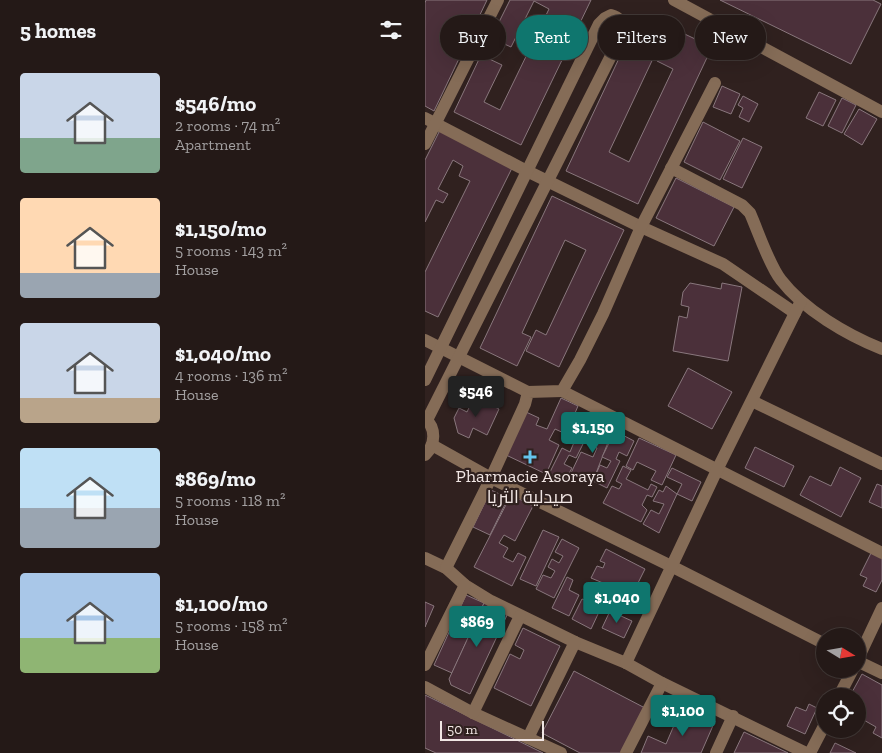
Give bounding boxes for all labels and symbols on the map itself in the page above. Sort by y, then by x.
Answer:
pin: $546 [446,376,506,418]
pin: $1,150 [552,412,634,454]
marker: Pharmacie Asoraya صيدلية الثريا [524,451,536,463]
place label: Pharmacie Asoraya صيدلية الثريا [456,465,605,508]
pin: $1,040 [576,582,658,624]
pin: $869 [447,606,507,648]
north arrow [816,628,866,678]
pin: $1,100 [642,694,724,737]
scale bar [440,718,544,741]

